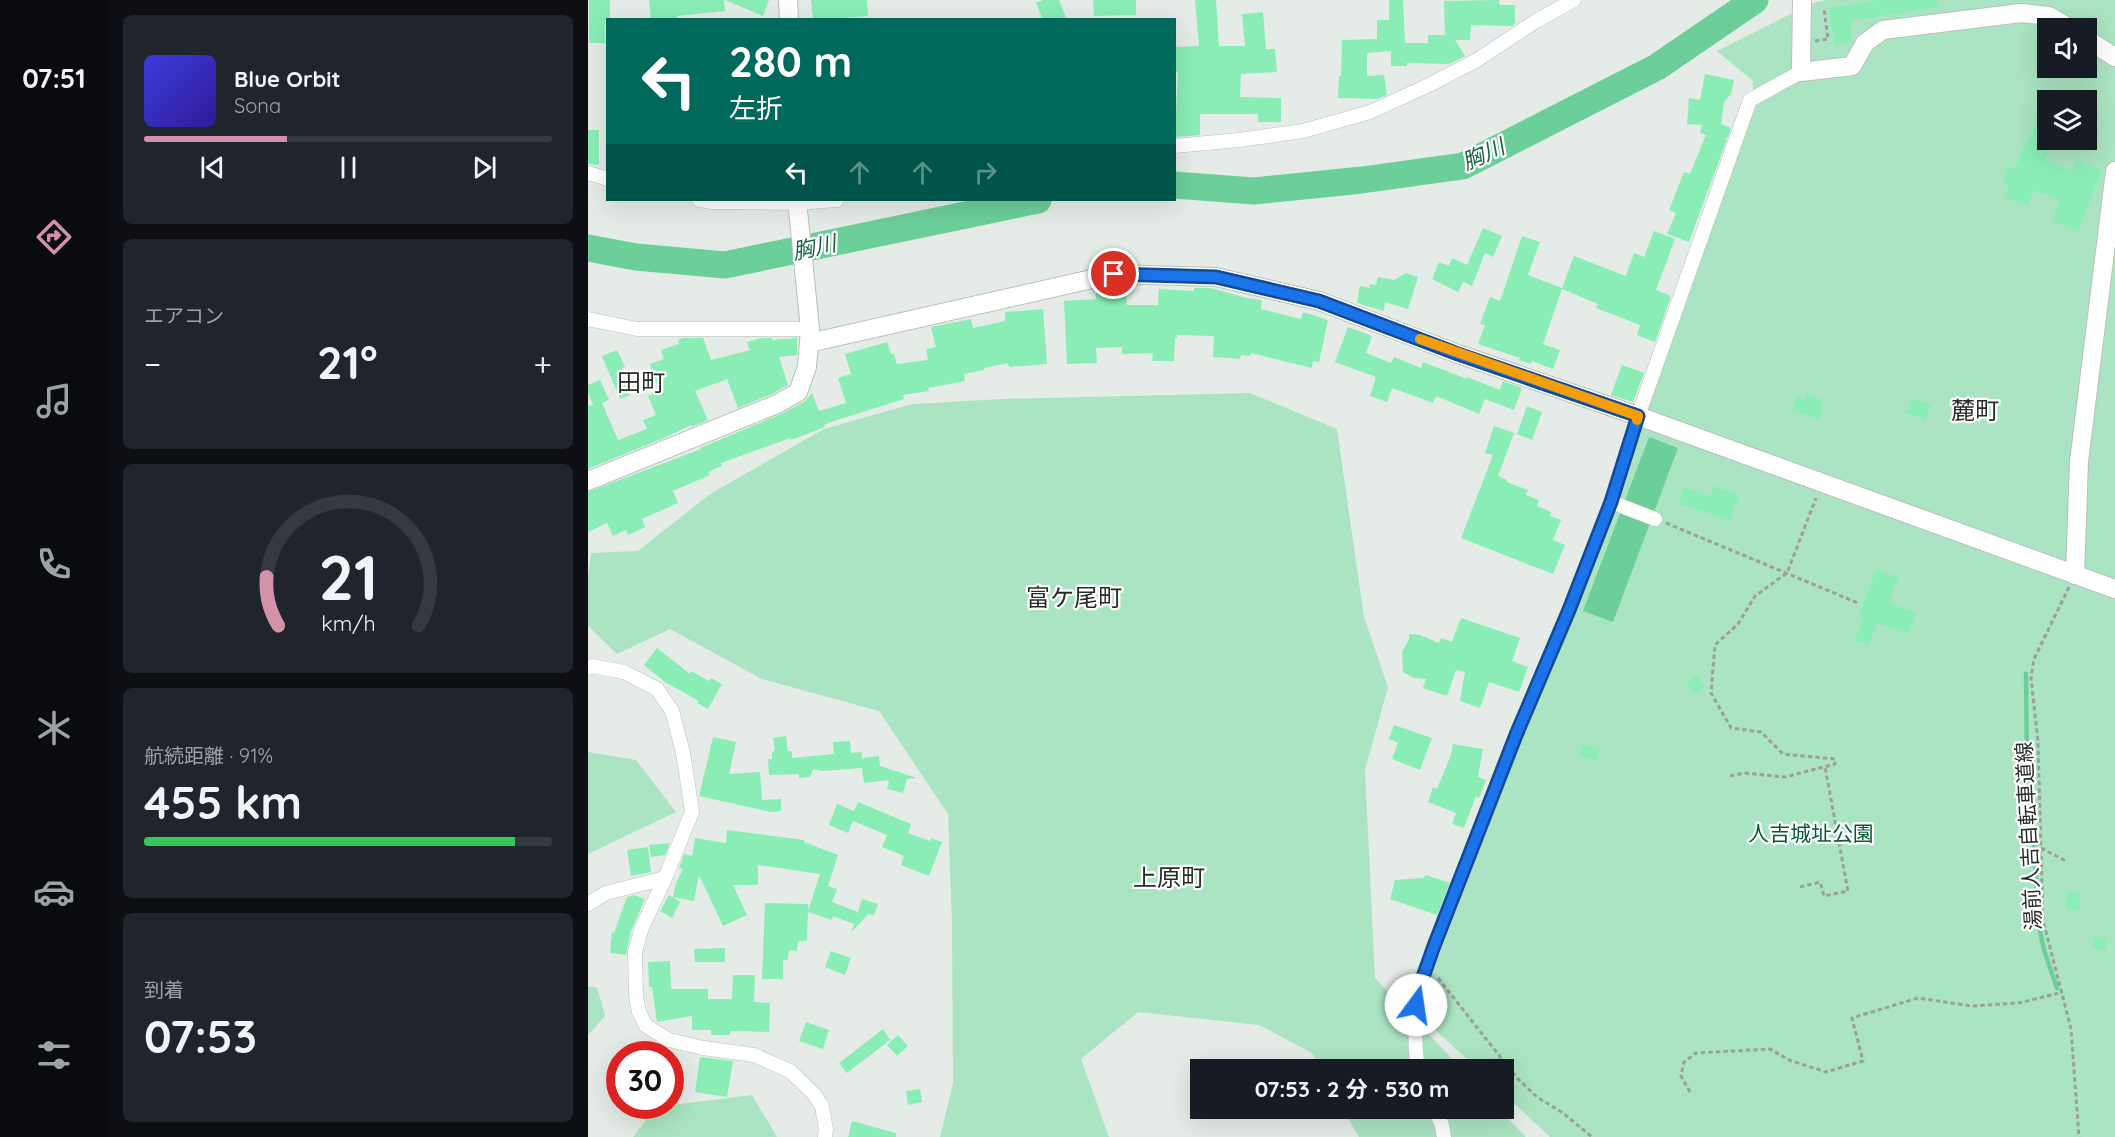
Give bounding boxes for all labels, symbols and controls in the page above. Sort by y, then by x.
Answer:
map controls [2037,18,2097,150]
button: sound [2037,18,2097,78]
text: 280 m [729,35,852,88]
icon: left [630,42,708,120]
text: 07:51 [22,61,86,95]
text: Blue Orbit [234,65,340,93]
button: layers [2037,90,2097,150]
text: 左折 [729,91,783,125]
text: Sona [234,93,281,118]
water label: 胸川 [1457,131,1511,176]
icon: previous [196,151,229,184]
icon: pause [332,151,365,184]
icon: next [468,151,501,184]
icon: left [780,156,813,189]
icon: ahead [843,156,876,189]
icon: ahead [906,156,939,189]
icon: right [969,156,1002,189]
icon: directions [33,216,75,258]
water label: 胸川 [790,228,840,265]
pin [1088,248,1139,299]
icon: arrive [1097,257,1130,290]
text: エアコン [144,303,224,328]
text: 21° [317,334,378,390]
text: − [144,343,161,384]
text: + [533,343,552,384]
district label: 田町 [617,367,665,397]
icon: music [33,380,75,422]
district label: 麓町 [1951,395,1999,425]
text: 21 [318,538,378,616]
icon: phone [33,543,75,585]
district label: 富ケ尾町 [1026,582,1122,612]
text: km/h [321,610,375,636]
icon: climate [33,707,75,749]
street label: 湯前人吉自転車道線 [2010,741,2046,931]
text: 航続距離 · 91% [144,743,273,768]
text: 455 km [144,774,302,830]
park label: 人吉城址公園 [1748,820,1874,846]
district label: 上原町 [1133,862,1205,892]
icon: car [33,871,75,913]
position arrow [1384,973,1448,1037]
text: 到着 [144,977,184,1002]
text: 07:53 [144,1008,257,1064]
icon: filters [33,1034,75,1076]
speed limit sign: 30 [606,1041,684,1119]
text: 07:53 · 2 分 · 530 m [1255,1075,1449,1103]

